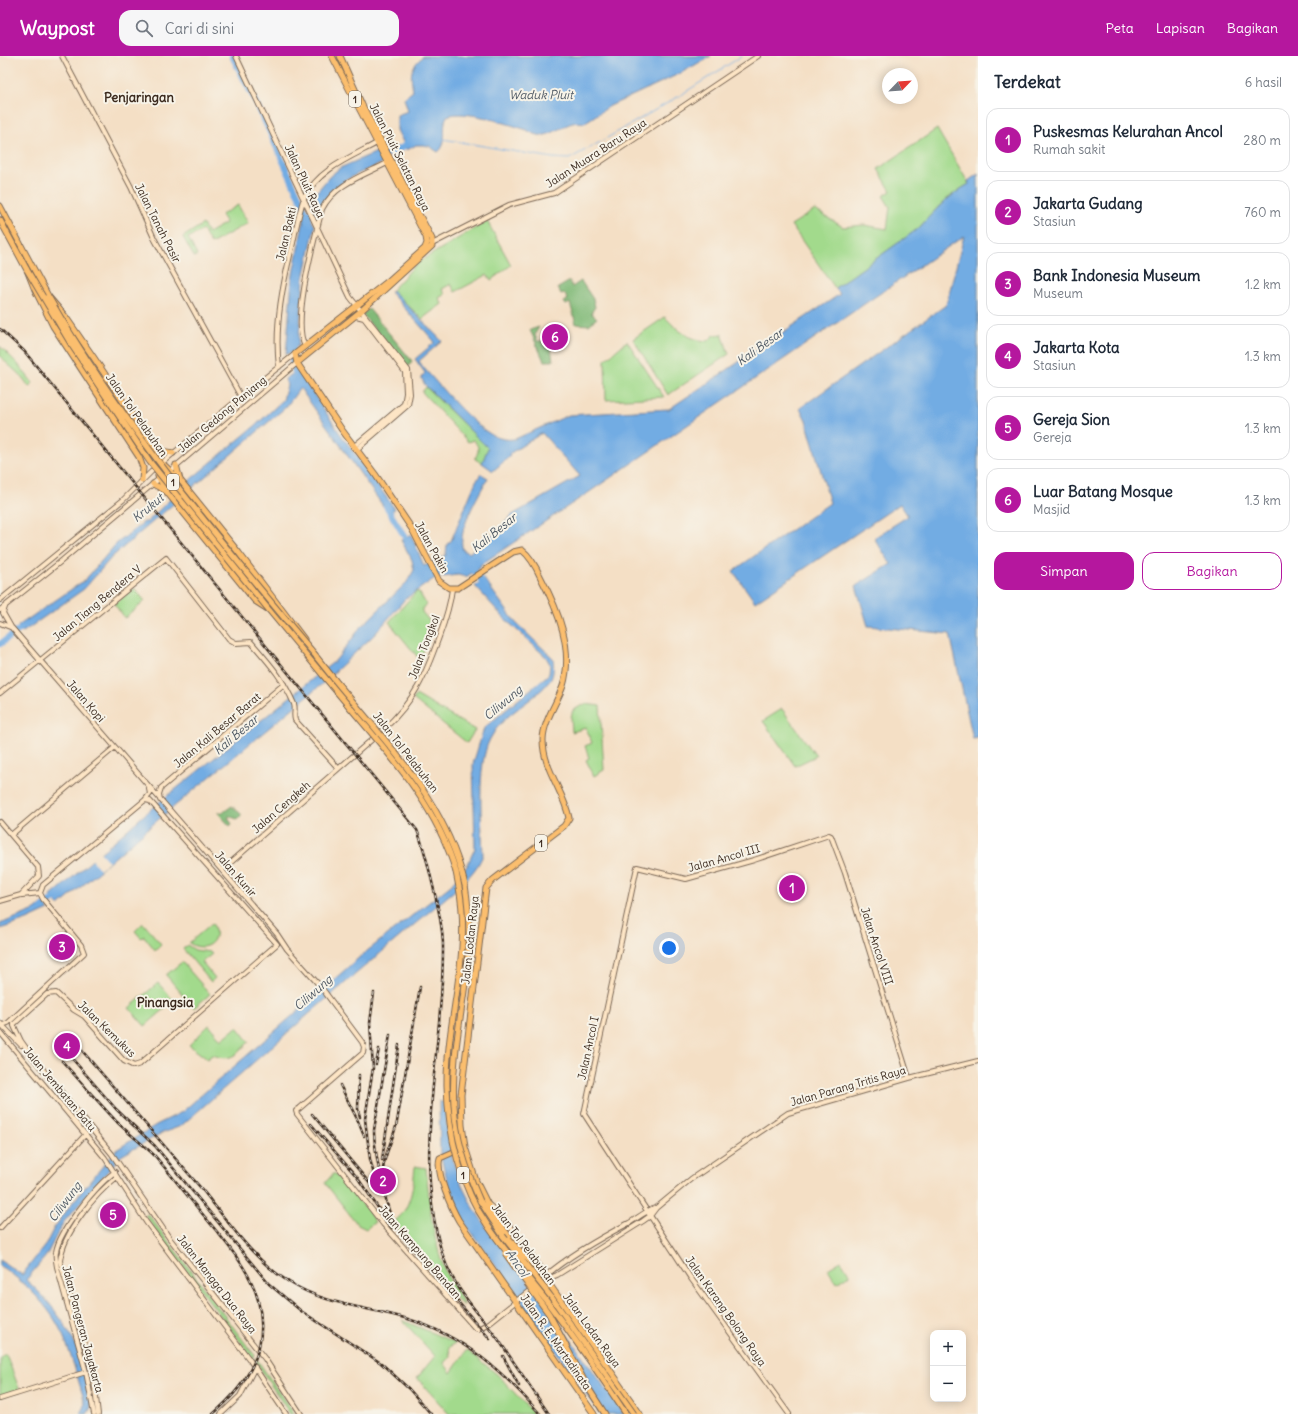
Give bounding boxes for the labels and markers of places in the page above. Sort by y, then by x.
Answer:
pin: 6 [542,322,568,352]
pin: 1 [779,873,805,903]
pin: 3 [49,932,75,962]
pin: 4 [54,1031,80,1061]
pin: 2 [370,1166,396,1196]
pin: 5 [100,1200,126,1230]

